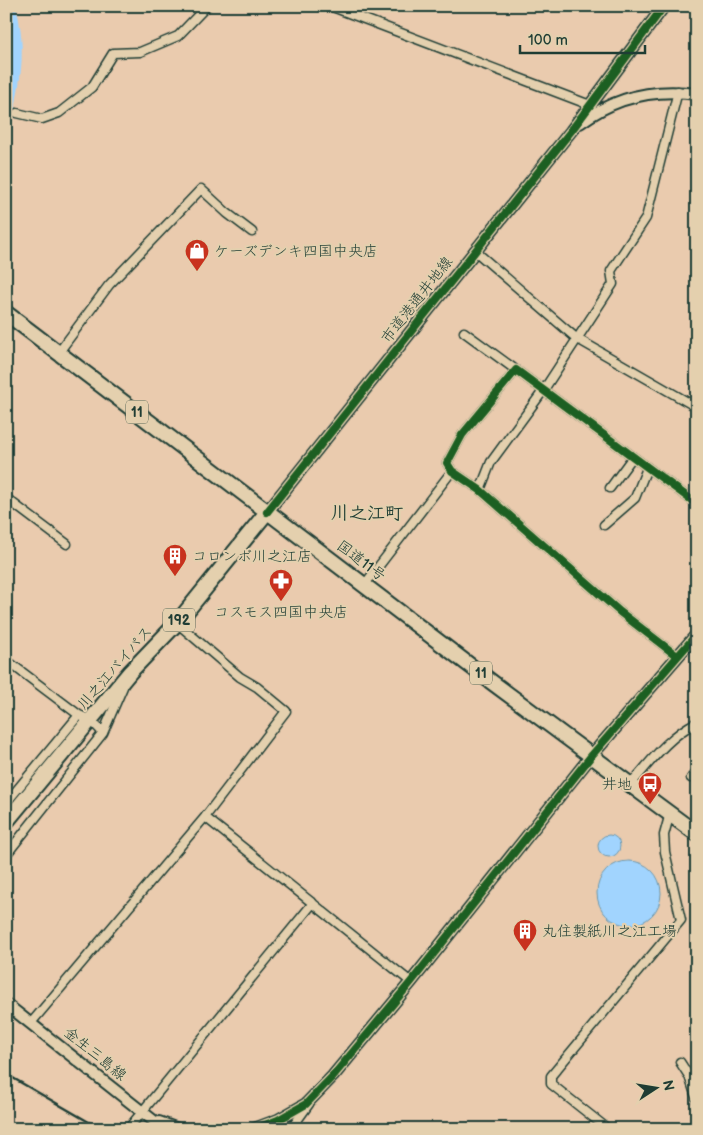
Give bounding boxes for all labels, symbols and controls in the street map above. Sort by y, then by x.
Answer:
scale bar [520,22,646,54]
text: 100 m [528,31,568,50]
shop icon: ケーズデンキ四国中央店 [184,238,210,272]
place label: ケーズデンキ四国中央店 [214,242,378,261]
street label: 市道港通井地線 [377,253,457,347]
road number: 11 [126,401,148,424]
district label: 川之江町 [331,503,403,524]
street label: 国道11号 [333,536,389,586]
building icon: コロンボ川之江店 [162,543,188,577]
place label: コロンボ川之江店 [192,547,312,566]
pharmacy icon: コスモス四国中央店 [268,568,294,602]
place label: コスモス四国中央店 [214,603,348,622]
road number: 192 [163,608,195,632]
street label: 川之江バイパス [73,622,157,714]
road number: 11 [470,661,492,684]
bus stop icon: 井地 [637,771,663,805]
place label: 井地 [602,775,632,794]
building icon: 丸住製紙川之江工場 [512,918,538,952]
place label: 丸住製紙川之江工場 [542,922,677,941]
street label: 金生三島線 [60,1023,130,1085]
north arrow [630,1062,680,1112]
text: N [659,1078,678,1092]

